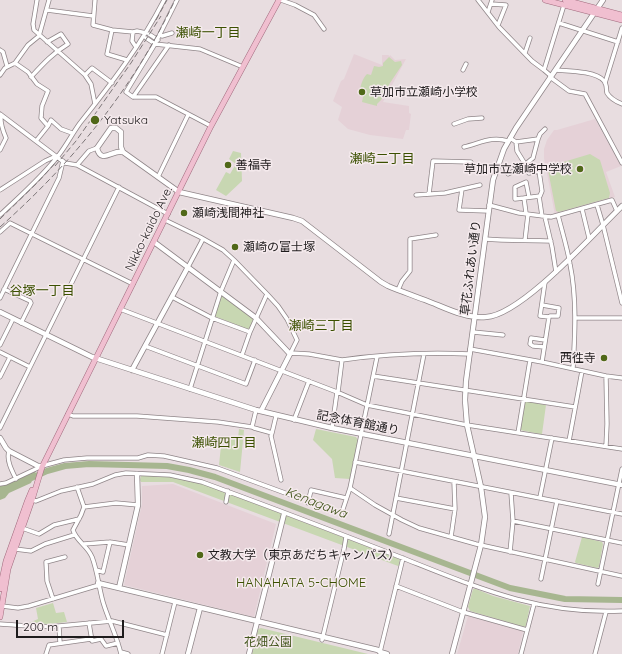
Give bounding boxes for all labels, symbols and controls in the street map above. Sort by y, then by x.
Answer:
district label: 瀬崎一丁目 [176,25,240,41]
place label: 草加市立瀬崎小学校 [370,85,478,99]
marker: 草加市立瀬崎小学校 [357,87,367,97]
place label: Yatsuka [104,113,148,127]
marker: Yatsuka [89,114,101,126]
district label: 瀬崎二丁目 [350,151,414,167]
place label: 善福寺 [236,158,272,172]
marker: 善福寺 [223,160,233,170]
place label: 草加市立瀬崎中学校 [464,162,572,176]
marker: 草加市立瀬崎中学校 [575,164,585,174]
street label: Nikko-kaido Ave. [122,184,176,274]
place label: 瀬崎浅間神社 [192,206,264,220]
marker: 瀬崎浅間神社 [179,208,189,218]
street label: 草花ふれあい通り [458,219,484,317]
place label: 瀬崎の富士塚 [243,240,315,254]
marker: 瀬崎の富士塚 [230,242,240,252]
district label: 谷塚一丁目 [10,283,74,299]
district label: 瀬崎三丁目 [289,318,353,334]
place label: 西徃寺 [560,351,596,365]
marker: 西徃寺 [599,353,609,363]
street label: 記念体育館通り [315,408,401,438]
district label: 瀬崎四丁目 [192,435,256,451]
water label: Kenagawa [283,484,349,522]
place label: 文教大学（東京あだちキャンパス） [208,548,400,562]
marker: 文教大学（東京あだちキャンパス） [195,550,205,560]
district label: HANAHATA 5-CHOME [228,575,374,591]
scale bar [18,612,126,638]
text: 200 m [23,619,58,634]
park label: 花畑公園 [244,635,292,649]

